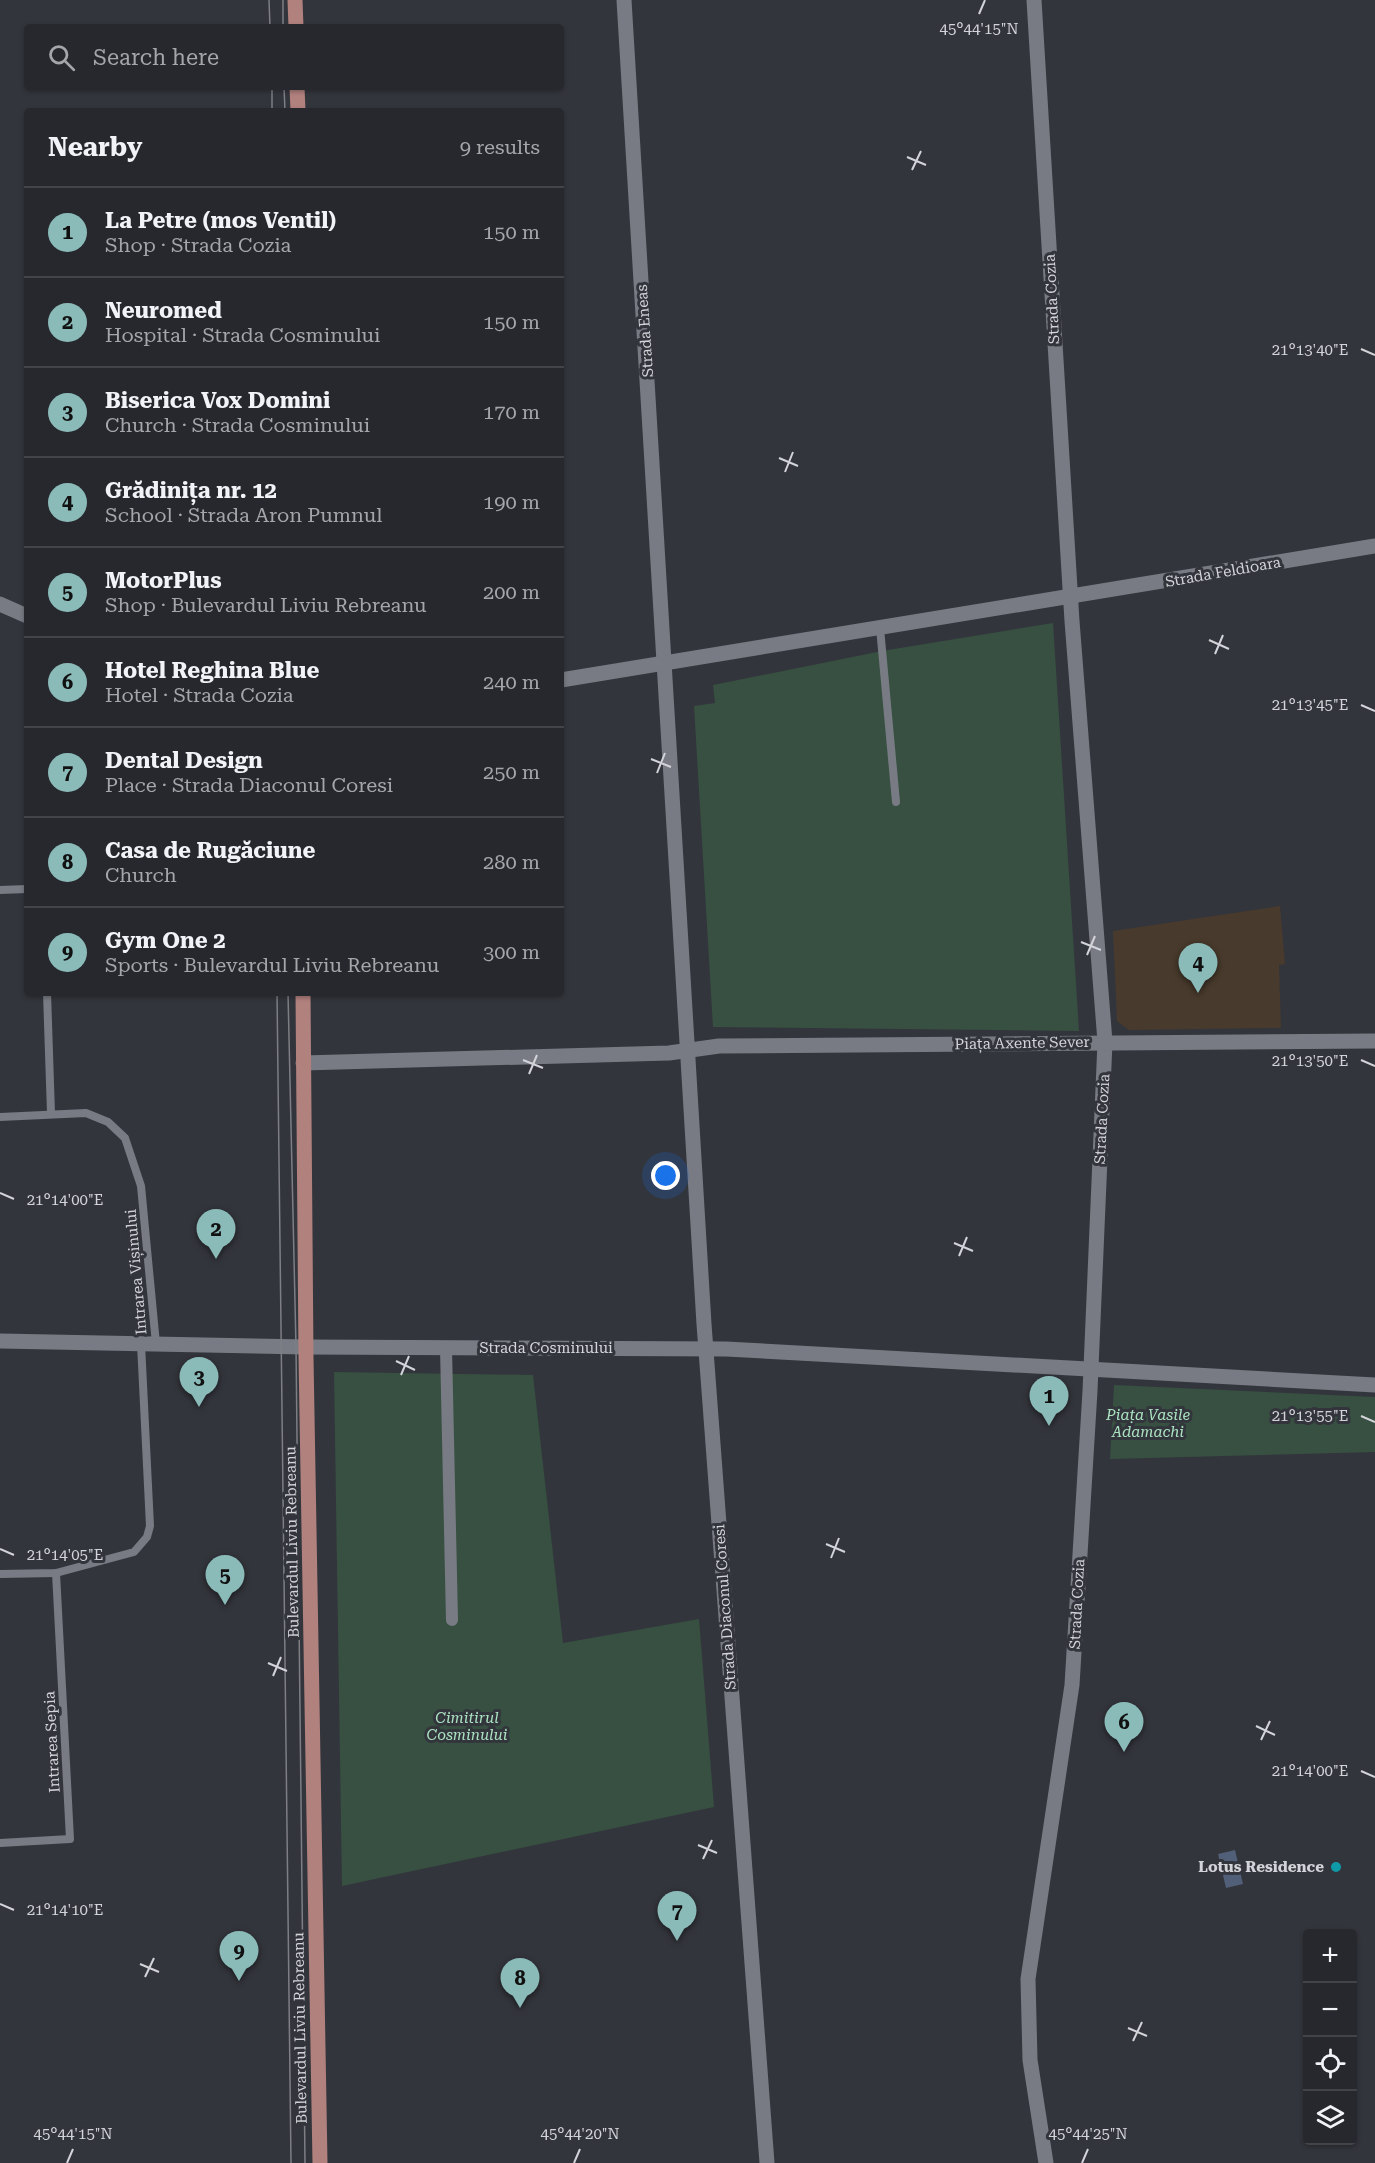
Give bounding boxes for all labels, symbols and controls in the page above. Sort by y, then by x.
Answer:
text: 45°44'15"N [939,20,1019,38]
search box [24,24,564,90]
icon: search [45,41,78,74]
text: Search here [93,45,219,70]
text: Nearby [48,132,142,162]
text: 9 results [460,135,540,159]
text: La Petre (mos Ventil) [105,208,336,233]
text: 1 [62,220,73,244]
text: 150 m [483,220,540,244]
text: Shop · Strada Cozia [105,233,291,257]
street label: Strada Cozia [1041,253,1063,345]
street label: Strada Eneas [633,284,657,378]
text: Neuromed [105,298,222,323]
text: 2 [62,310,73,334]
text: 150 m [483,310,540,334]
text: Hospital · Strada Cosminului [105,323,380,347]
text: 21°13'40"E [1272,341,1348,359]
text: Biserica Vox Domini [105,388,330,413]
text: 3 [62,400,73,424]
text: 170 m [483,400,540,424]
text: Church · Strada Cosminului [105,413,370,437]
text: Grădinița nr. 12 [105,478,277,503]
text: 4 [62,490,73,514]
text: 190 m [483,490,540,514]
text: School · Strada Aron Pumnul [105,503,382,527]
street label: Strada Feldioara [1164,553,1282,591]
text: MotorPlus [105,568,222,593]
text: 5 [62,580,73,604]
text: 200 m [483,580,540,604]
text: Shop · Bulevardul Liviu Rebreanu [105,593,427,617]
text: Hotel Reghina Blue [105,658,319,683]
text: 6 [62,670,73,694]
text: 240 m [483,670,540,694]
text: Hotel · Strada Cozia [105,683,294,707]
text: 21°13'45"E [1272,696,1348,714]
text: Dental Design [105,748,263,773]
text: 7 [62,760,73,784]
text: 250 m [483,760,540,784]
text: Place · Strada Diaconul Coresi [105,773,393,797]
text: Casa de Rugăciune [105,838,315,863]
text: 8 [62,850,73,874]
text: 280 m [483,850,540,874]
text: Church [105,863,177,887]
text: Gym One 2 [105,928,226,953]
text: 9 [62,940,73,964]
text: 300 m [483,940,540,964]
pin: 4 [1178,944,1218,993]
text: Sports · Bulevardul Liviu Rebreanu [105,953,439,977]
street label: Piața Axente Sever [954,1033,1090,1054]
text: 21°13'50"E [1272,1052,1348,1070]
street label: Strada Cozia [1091,1073,1113,1165]
your location [651,1161,680,1190]
text: 21°14'00"E [27,1191,103,1209]
street label: Intrarea Vișinului [122,1208,151,1336]
pin: 2 [196,1210,236,1259]
street label: Strada Cosminului [479,1339,613,1357]
pin: 3 [180,1358,218,1407]
pin: 1 [1030,1376,1068,1426]
park label: Piața Vasile Adamachi [1105,1406,1191,1441]
text: 21°13'55"E [1272,1407,1348,1425]
street label: Bulevardul Liviu Rebreanu [281,1445,303,1638]
street label: Strada Diaconul Coresi [710,1523,740,1690]
text: 21°14'05"E [27,1546,103,1564]
pin: 5 [206,1556,244,1605]
street label: Strada Cozia [1066,1558,1088,1650]
street label: Intrarea Sepia [40,1691,64,1793]
pin: 6 [1104,1702,1144,1752]
park label: Cimitirul Cosminului [426,1709,508,1744]
text: 21°14'00"E [1272,1762,1348,1780]
place label: Lotus Residence [1198,1858,1324,1876]
marker: Lotus Residence [1329,1860,1343,1874]
pin: 7 [658,1892,696,1941]
text: 21°14'10"E [27,1901,103,1919]
map controls [1303,1929,1357,2145]
button: + [1303,1929,1357,1983]
street label: Bulevardul Liviu Rebreanu [289,1931,311,2124]
pin: 9 [220,1932,258,1981]
pin: 8 [500,1958,540,2008]
button: − [1303,1983,1357,2037]
button: locate [1303,2037,1357,2091]
button: layers [1303,2091,1357,2145]
text: 45°44'15"N [33,2125,113,2143]
text: 45°44'20"N [540,2125,620,2143]
text: 45°44'25"N [1048,2125,1128,2143]

